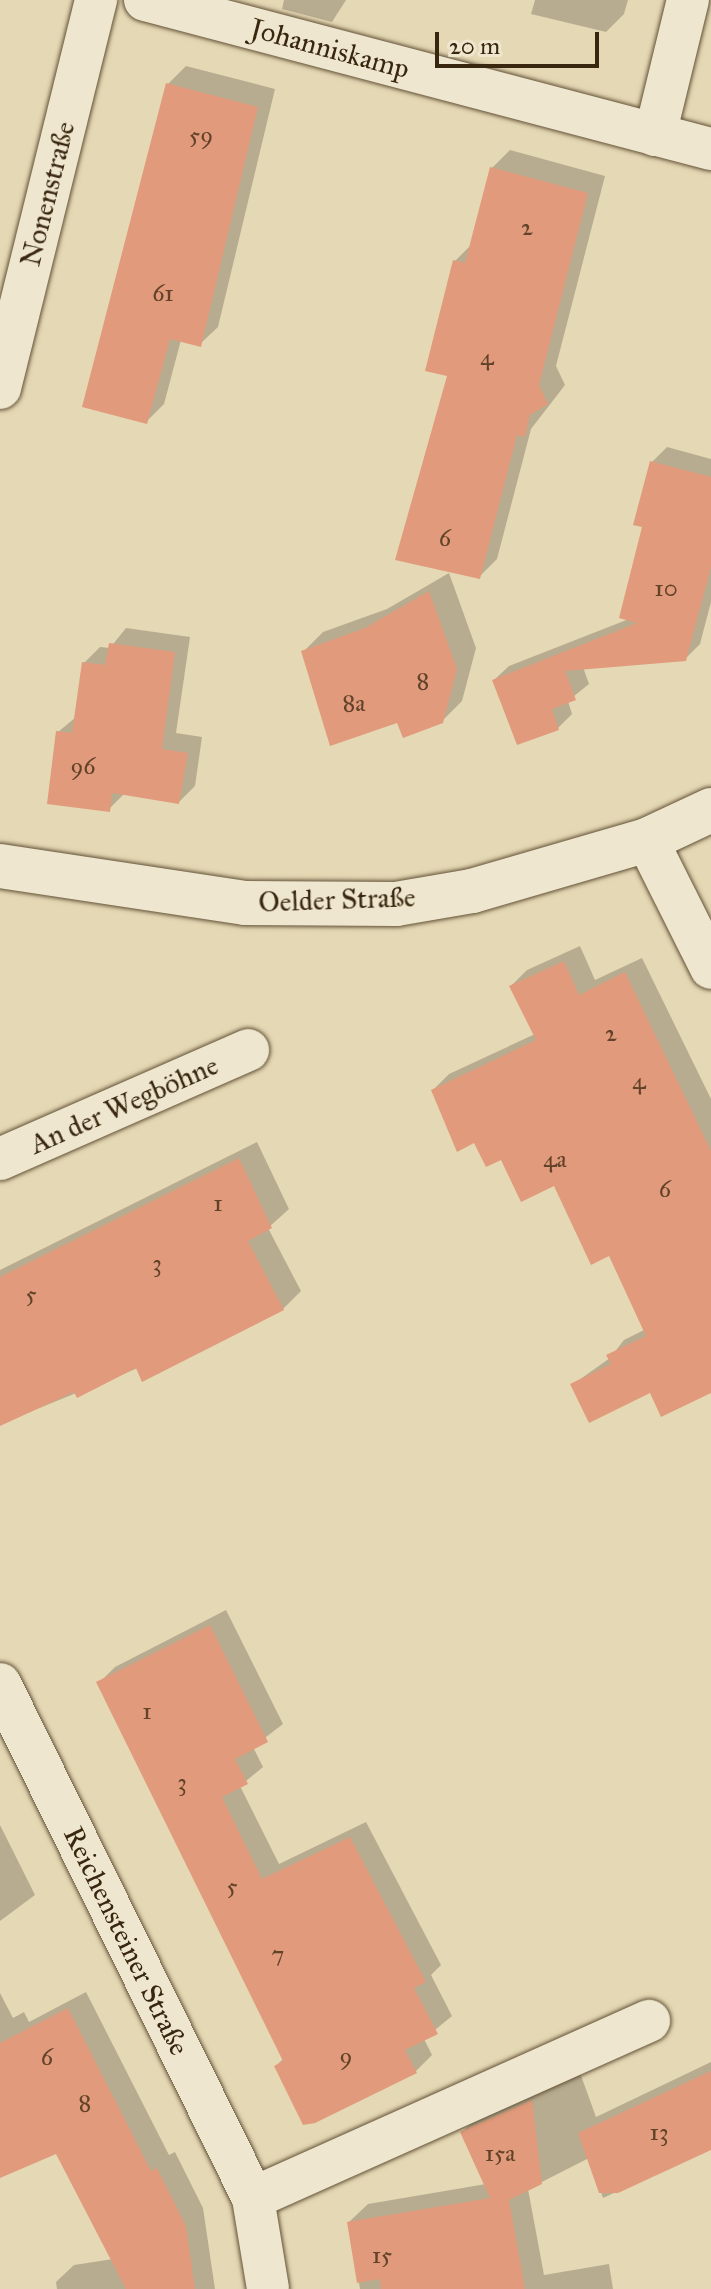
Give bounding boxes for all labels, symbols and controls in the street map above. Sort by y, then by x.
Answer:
street label: Johanniskamp [247,12,413,86]
scale bar [439,16,603,66]
text: 20 m [449,31,500,61]
street label: Nonenstraße [14,118,82,270]
house number: 59 [189,122,213,150]
house number: 2 [521,214,533,242]
house number: 61 [152,280,174,308]
house number: 4 [480,344,494,372]
house number: 6 [439,525,451,553]
house number: 10 [654,575,678,603]
house number: 8 [417,668,429,696]
house number: 8a [343,690,365,718]
house number: 96 [70,753,96,781]
street label: Oelder Straße [258,880,416,920]
house number: 2 [605,1020,617,1048]
street label: An der Wegböhne [25,1048,223,1162]
house number: 4 [632,1068,646,1096]
house number: 4a [543,1146,567,1174]
house number: 6 [659,1176,671,1204]
house number: 1 [213,1190,223,1218]
house number: 3 [152,1250,162,1278]
house number: 5 [25,1281,37,1309]
house number: 1 [142,1698,152,1726]
house number: 3 [177,1769,187,1797]
street label: Reichensteiner Straße [56,1821,196,2061]
house number: 5 [226,1873,238,1901]
house number: 7 [272,1941,284,1969]
house number: 9 [340,2043,352,2071]
house number: 6 [41,2044,53,2072]
house number: 8 [79,2090,91,2118]
house number: 13 [649,2119,669,2147]
house number: 15a [485,2140,515,2168]
house number: 15 [372,2242,392,2270]

